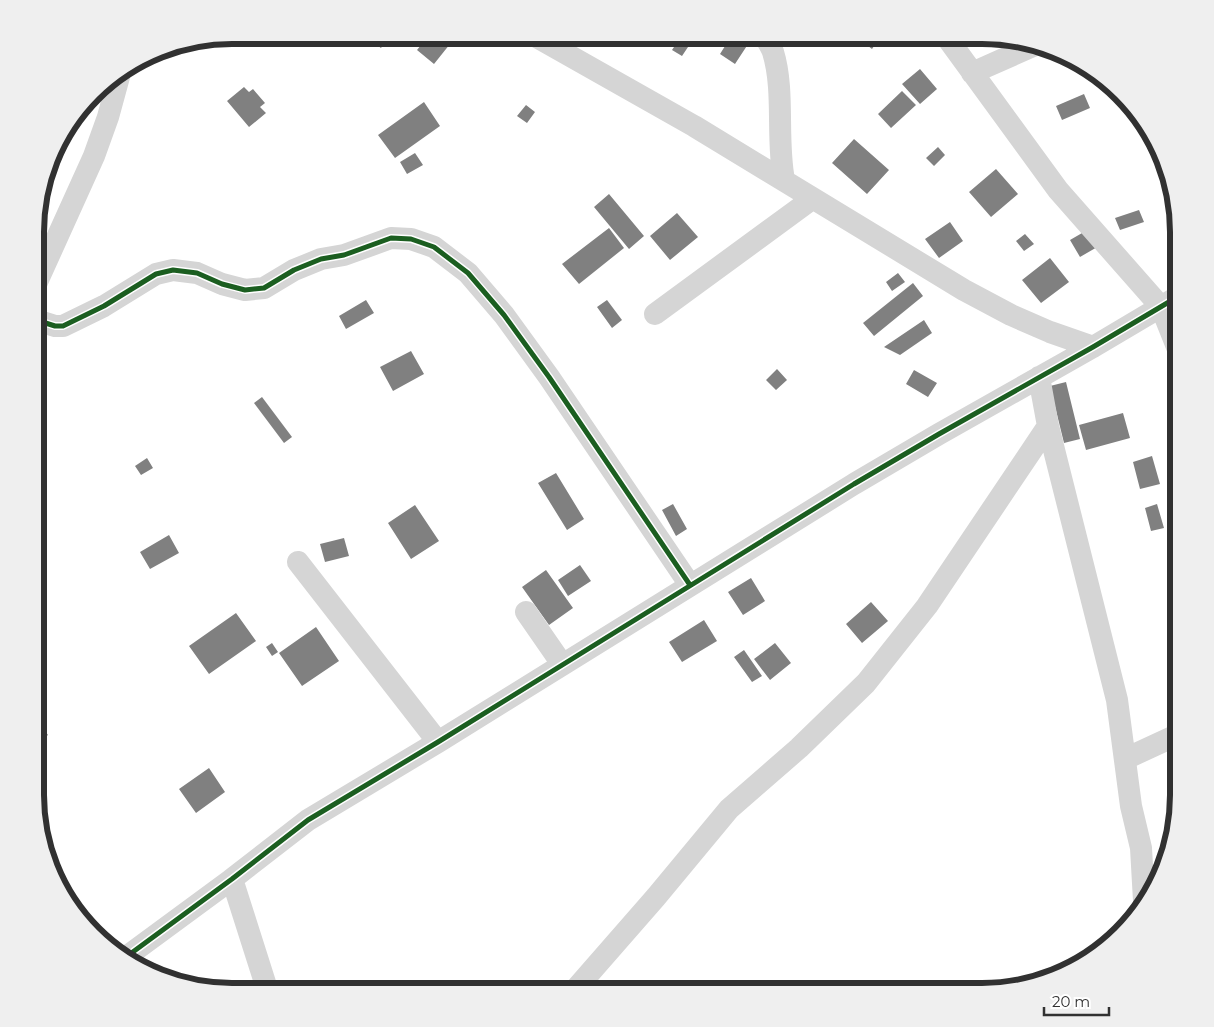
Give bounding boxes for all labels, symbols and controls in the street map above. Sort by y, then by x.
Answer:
scale bar [1044,984,1109,1016]
text: 20 m [1052,992,1090,1011]

